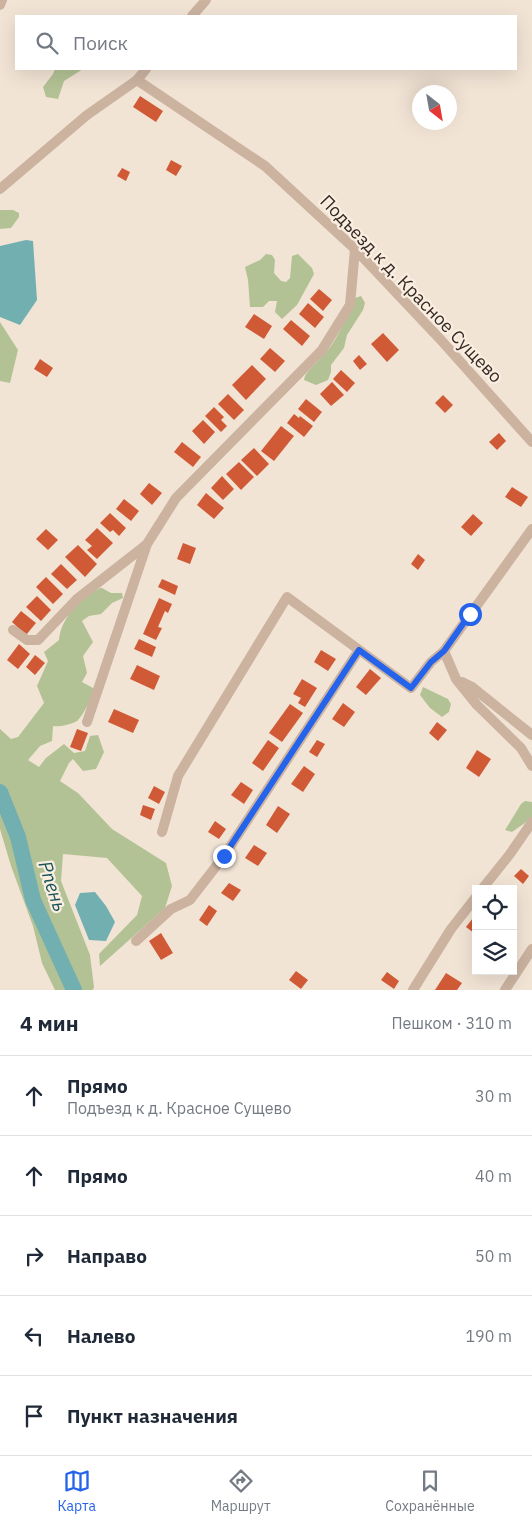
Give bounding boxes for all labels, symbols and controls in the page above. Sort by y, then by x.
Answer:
search box [15,15,517,70]
icon: search [33,29,61,57]
text: Поиск [73,31,128,55]
north arrow [412,85,457,130]
street label: Подъезд к д. Красное Сущево [315,190,507,387]
route start [459,603,482,626]
route end [213,845,236,868]
water label: Рпень [34,858,72,914]
map controls [472,885,517,975]
button: locate [472,885,517,930]
button: layers [472,930,517,975]
text: 4 мин [20,1009,79,1037]
text: Пешком · 310 m [391,1013,512,1033]
text: Прямо [67,1074,128,1098]
icon: ahead [20,1082,48,1110]
text: 30 m [475,1086,512,1106]
text: Подъезд к д. Красное Сущево [67,1098,291,1118]
icon: ahead [20,1162,48,1190]
text: Прямо [67,1164,128,1188]
text: 40 m [475,1166,512,1186]
icon: right [20,1242,48,1270]
text: Направо [67,1244,147,1268]
text: 50 m [475,1246,512,1266]
icon: left [20,1322,48,1350]
text: Налево [67,1324,136,1348]
text: 190 m [465,1326,512,1346]
icon: arrive [20,1402,48,1430]
text: Пункт назначения [67,1404,238,1428]
tab: Карта [57,1467,96,1515]
tab: Маршрут [211,1467,271,1515]
tab: Сохранённые [385,1467,475,1515]

